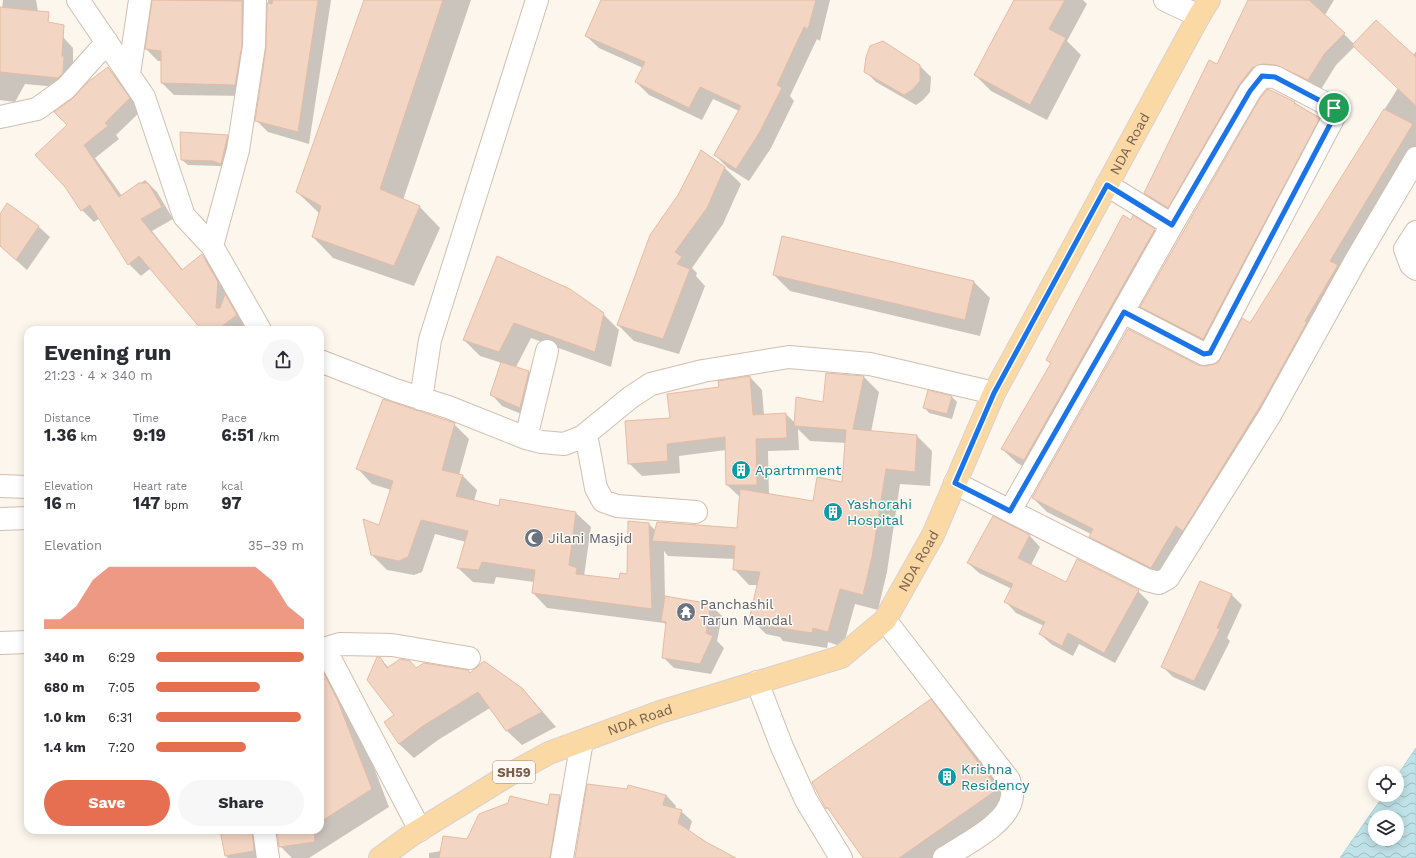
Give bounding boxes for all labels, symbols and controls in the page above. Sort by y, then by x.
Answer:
pin [1317,91,1351,125]
icon: arrive [1323,97,1345,119]
street label: NDA Road [1106,110,1153,177]
button: share [262,339,304,381]
text: Evening run [44,340,172,365]
text: 21:23 · 4 × 340 m [44,368,153,383]
text: Distance [44,412,91,425]
text: Time [133,412,159,425]
text: Pace [221,412,247,425]
text: 1.36 [44,425,77,445]
text: 9:19 [133,425,166,445]
text: 6:51 [221,425,254,445]
text: km [77,431,97,444]
text: /km [254,431,279,444]
building icon: Apartmment [730,459,752,481]
place label: Apartmment [755,462,841,478]
text: Elevation [44,480,93,493]
text: Heart rate [133,480,187,493]
text: kcal [221,480,243,493]
text: 16 [44,493,62,513]
text: 147 [133,493,160,513]
text: 97 [221,493,242,513]
place label: Yashorahi Hospital [847,496,912,528]
text: m [62,499,76,512]
text: bpm [160,499,188,512]
building icon: Yashorahi Hospital [822,501,844,523]
mosque icon: Jilani Masjid [523,527,545,549]
street label: NDA Road [895,527,942,594]
place label: Jilani Masjid [548,530,632,546]
text: Elevation [44,538,102,553]
text: 35–39 m [248,538,304,553]
place label: Panchashil Tarun Mandal [700,596,793,628]
temple icon: Panchashil Tarun Mandal [675,601,697,623]
text: 340 m [44,650,84,665]
text: 6:29 [108,650,135,665]
text: 680 m [44,680,84,695]
text: 7:05 [108,680,135,695]
street label: NDA Road [605,701,674,739]
text: 1.0 km [44,710,86,725]
text: 6:31 [108,710,132,725]
text: 1.4 km [44,740,86,755]
text: 7:20 [108,740,135,755]
road number: SH59 [493,761,535,783]
place label: Krishna Residency [961,761,1030,793]
building icon: Krishna Residency [936,766,958,788]
map controls [1368,766,1404,846]
button: locate [1368,766,1404,802]
button: Save [44,780,170,826]
button: Share [178,780,304,826]
button: layers [1368,810,1404,846]

